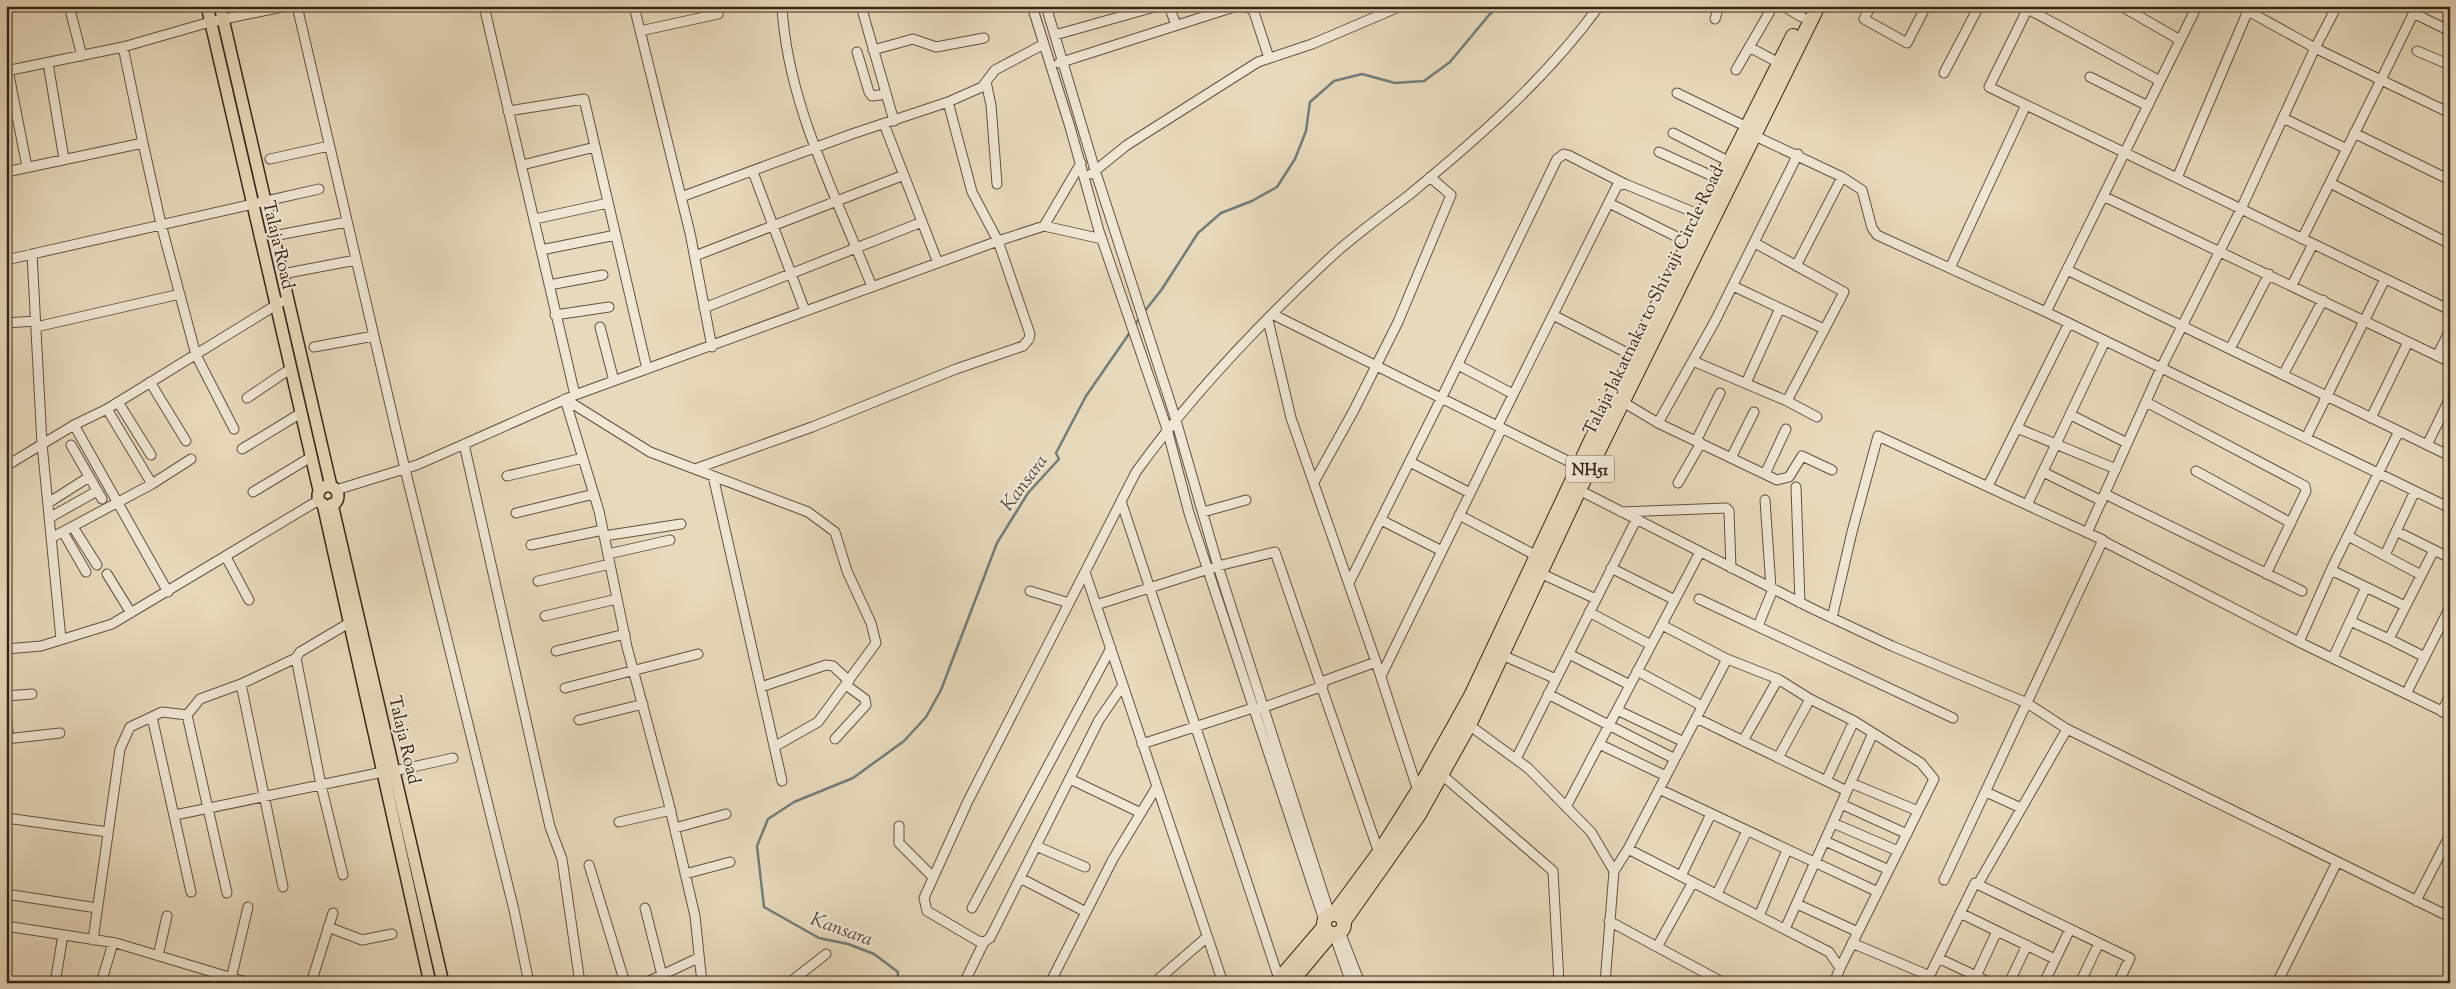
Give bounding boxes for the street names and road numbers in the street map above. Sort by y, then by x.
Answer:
street label: Talaja Jakatnaka to Shivaji Circle Road [1578,162,1732,440]
street label: Talaja Road [254,199,300,292]
road number: NH51 [1566,456,1614,482]
street label: Talaja Road [380,694,426,787]

